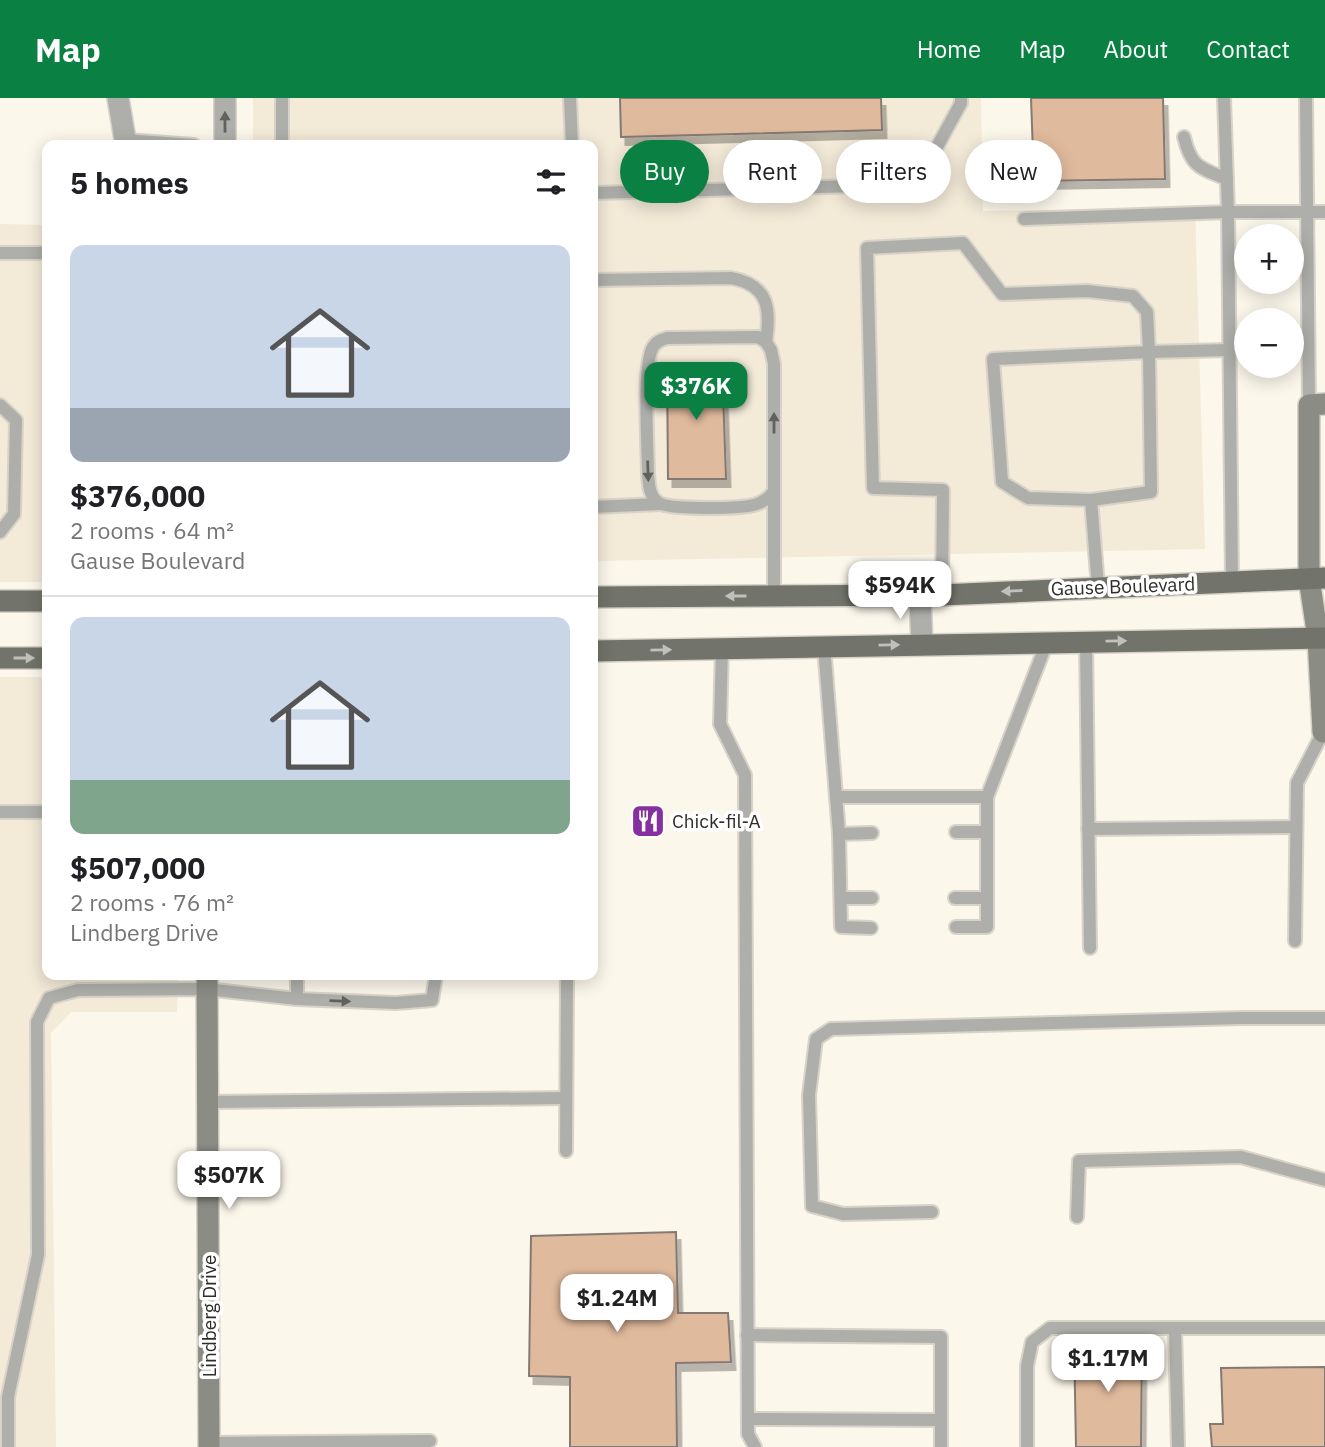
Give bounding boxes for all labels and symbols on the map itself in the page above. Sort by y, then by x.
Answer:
one-way arrow [219,110,231,132]
pin: $376K [647,362,745,422]
one-way arrow [768,411,780,433]
one-way arrow [643,461,654,483]
pin: $594K [851,561,949,621]
street label: Gause Boulevard [1050,571,1196,601]
one-way arrow [1001,586,1023,597]
one-way arrow [724,590,746,602]
one-way arrow [1106,636,1128,647]
one-way arrow [878,639,900,651]
one-way arrow [651,644,673,655]
one-way arrow [13,652,35,664]
restaurant icon: Chick-fil-A [629,802,667,840]
place label: Chick-fil-A [672,809,761,833]
one-way arrow [330,996,352,1007]
pin: $507K [180,1152,278,1211]
street label: Lindberg Drive [197,1255,221,1377]
pin: $1.24M [560,1274,674,1334]
pin: $1.17M [1051,1334,1165,1394]

